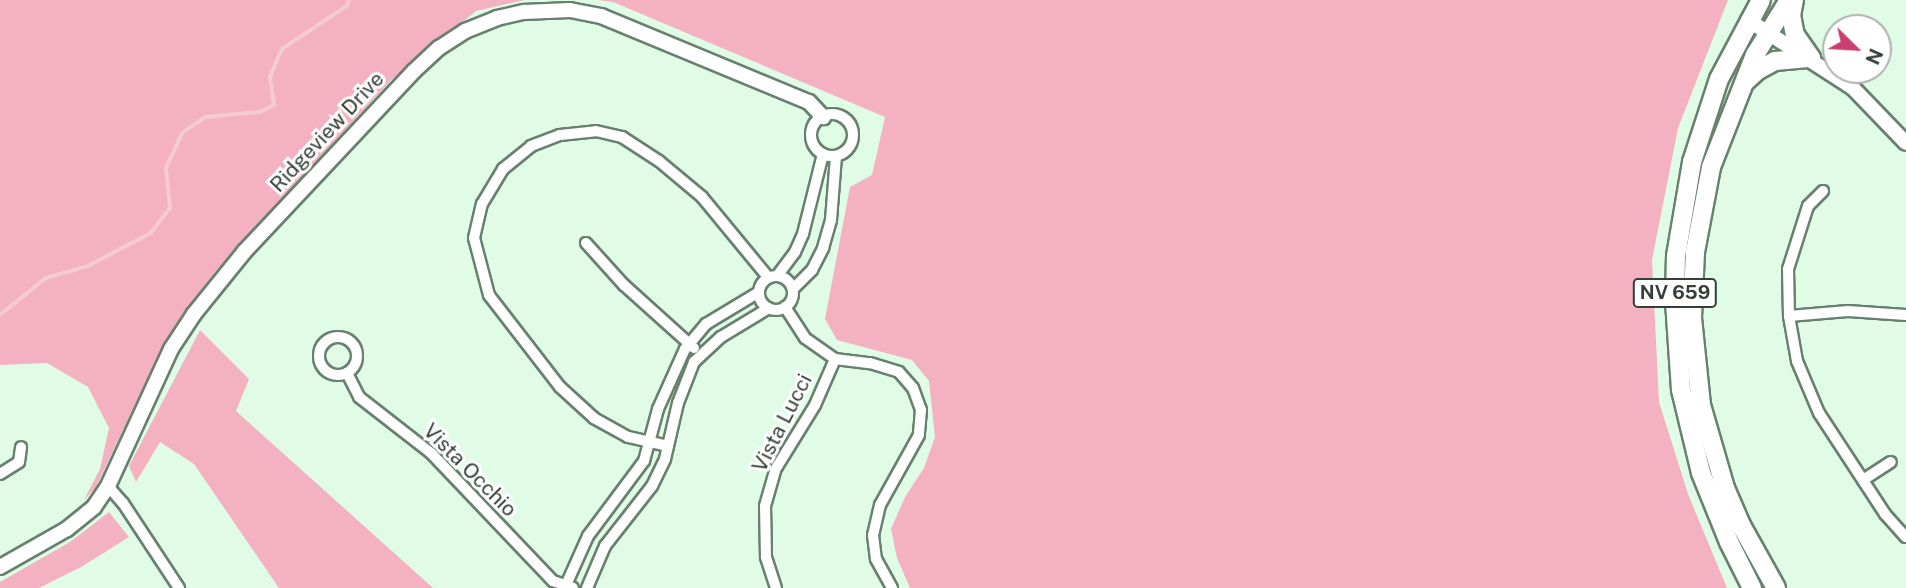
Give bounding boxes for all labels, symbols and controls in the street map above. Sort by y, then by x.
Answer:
north arrow [1822,14,1892,84]
text: N [1861,45,1887,68]
street label: Ridgeview Drive [265,67,389,197]
road number: NV 659 [1631,278,1719,308]
street label: Vista Lucci [747,370,817,476]
street label: Vista Occhio [418,418,522,522]

